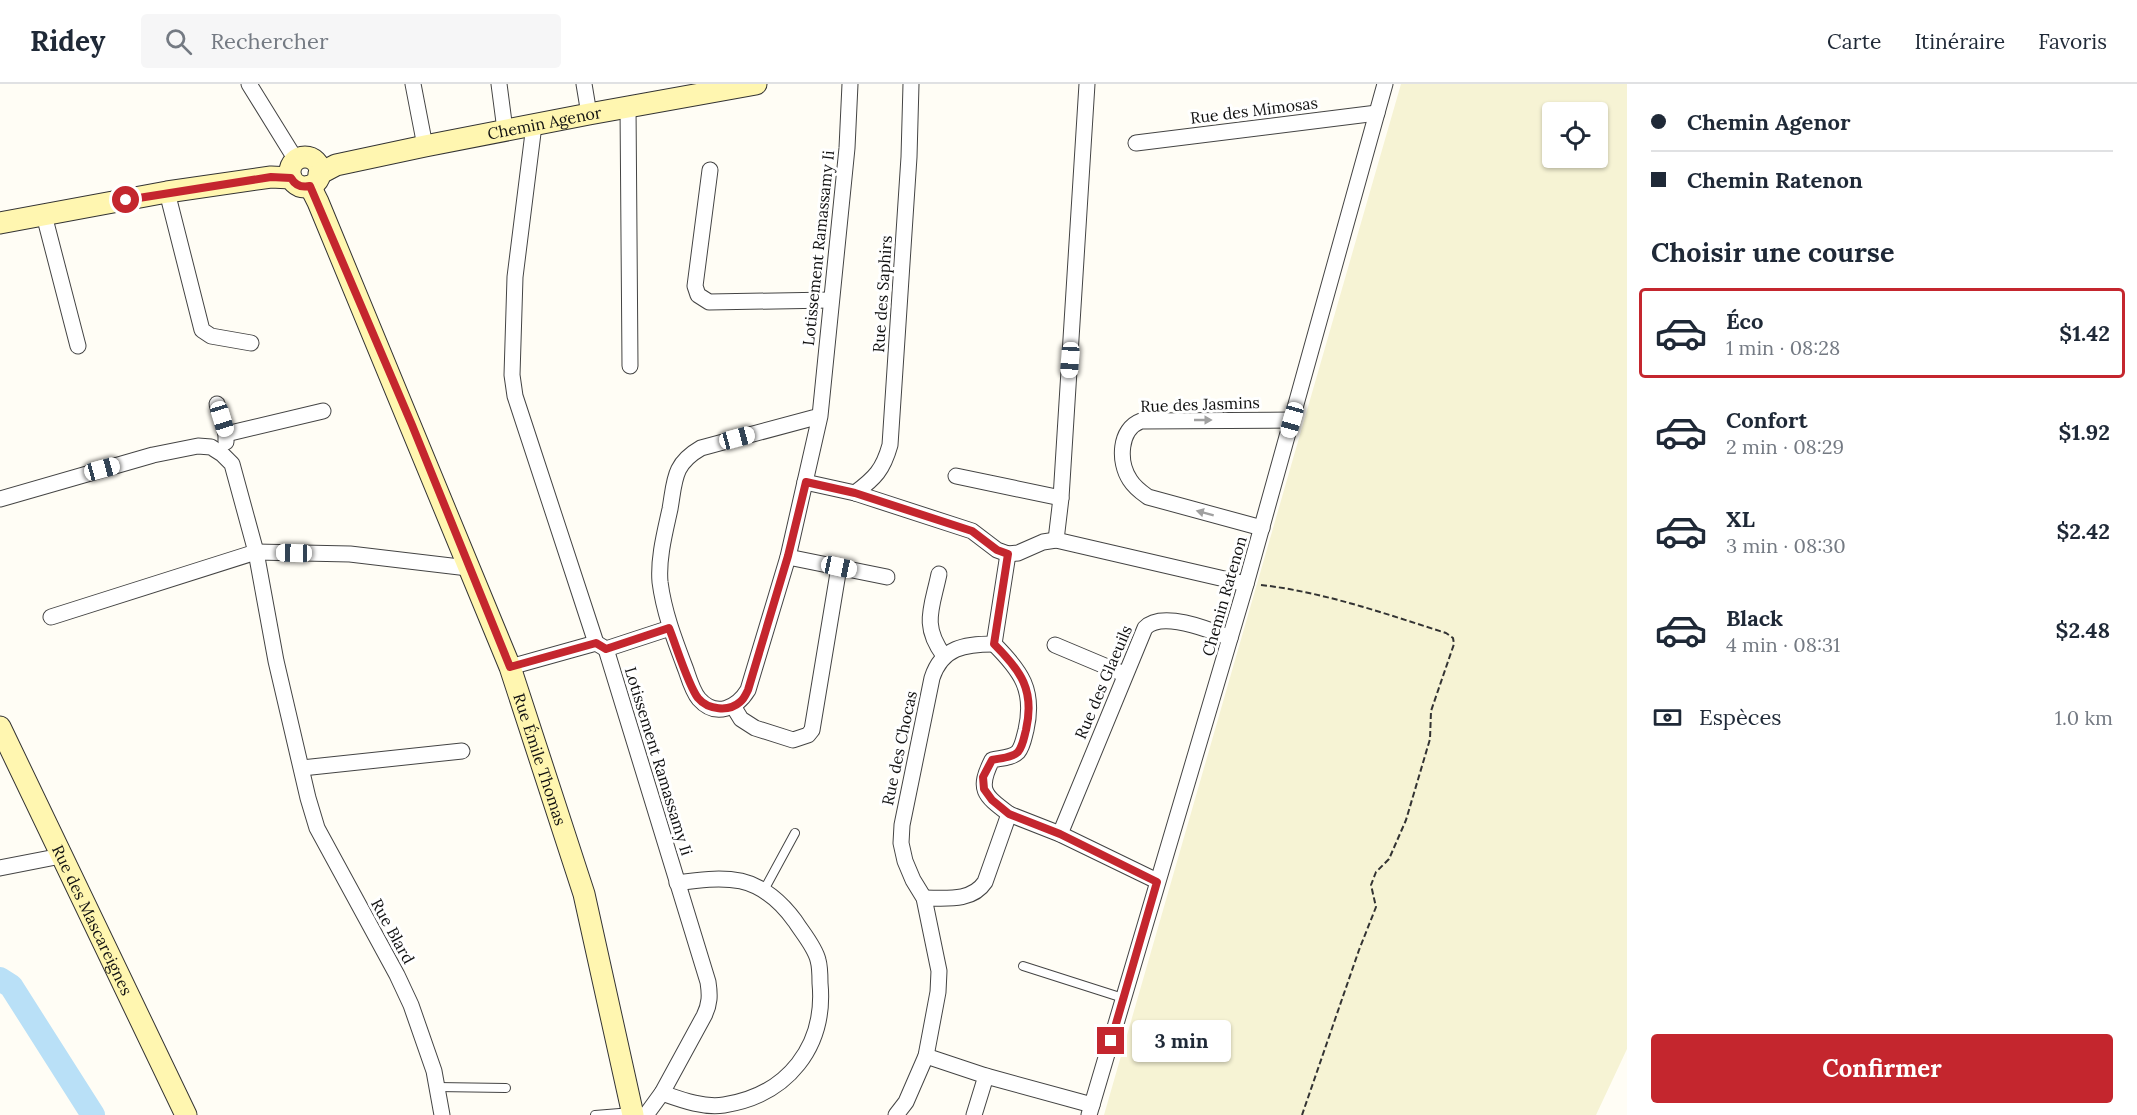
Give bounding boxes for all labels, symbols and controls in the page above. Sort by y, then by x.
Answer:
search box [141,14,561,68]
text: Ridey [30,23,105,59]
icon: search [162,25,195,58]
text: Rechercher [210,27,328,55]
text: Carte [1827,28,1881,55]
text: Itinéraire [1914,28,2005,55]
text: Favoris [2038,28,2107,55]
street label: Rue des Mimosas [1189,92,1319,128]
street label: Chemin Agenor [486,102,603,144]
map controls [1542,102,1608,168]
button: locate [1542,102,1608,168]
text: Chemin Agenor [1687,108,1850,136]
street label: Lotissement Ramassamy Ii [798,149,838,347]
text: Chemin Ratenon [1687,166,1863,194]
route start [112,186,139,213]
street label: Rue des Saphirs [868,235,896,353]
text: Choisir une course [1651,235,1894,269]
icon: car [1654,306,1708,360]
text: Éco [1726,307,1763,335]
text: $1.42 [2059,319,2110,347]
text: 1 min · 08:28 [1726,335,1840,360]
car [1060,341,1080,379]
street label: Rue des Jasmins [1140,392,1260,416]
car [208,399,236,439]
car [1278,400,1306,440]
icon: car [1654,405,1708,459]
text: Confort [1726,406,1808,434]
one-way arrow [1194,415,1213,425]
text: $1.92 [2059,418,2110,446]
car [717,425,757,451]
text: 2 min · 08:29 [1726,434,1844,459]
car [82,456,122,482]
icon: car [1654,504,1708,558]
text: XL [1726,505,1755,533]
one-way arrow [1196,507,1214,517]
text: $2.42 [2056,517,2110,545]
street label: Chemin Ratenon [1197,533,1251,658]
text: 3 min · 08:30 [1726,533,1846,558]
car [276,544,312,562]
car [820,554,858,580]
icon: car [1654,603,1708,657]
text: Black [1726,604,1783,632]
text: $2.48 [2056,616,2110,644]
street label: Rue des Glaeuils [1070,622,1136,742]
text: 4 min · 08:31 [1726,632,1840,657]
street label: Lotissement Ramassamy Ii [621,664,697,858]
street label: Rue des Chocas [877,689,921,807]
street label: Rue Émile Thomas [509,691,571,828]
icon: cash [1651,701,1684,734]
text: Espèces [1699,703,1782,731]
text: 1.0 km [2055,705,2113,730]
street label: Rue des Mascareignes [48,842,137,998]
street label: Rue Blard [367,895,419,967]
callout: 3 min [1132,1020,1231,1062]
route end [1097,1027,1124,1054]
text: 3 min [1154,1028,1209,1053]
button: Confirmer [1651,1034,2113,1103]

